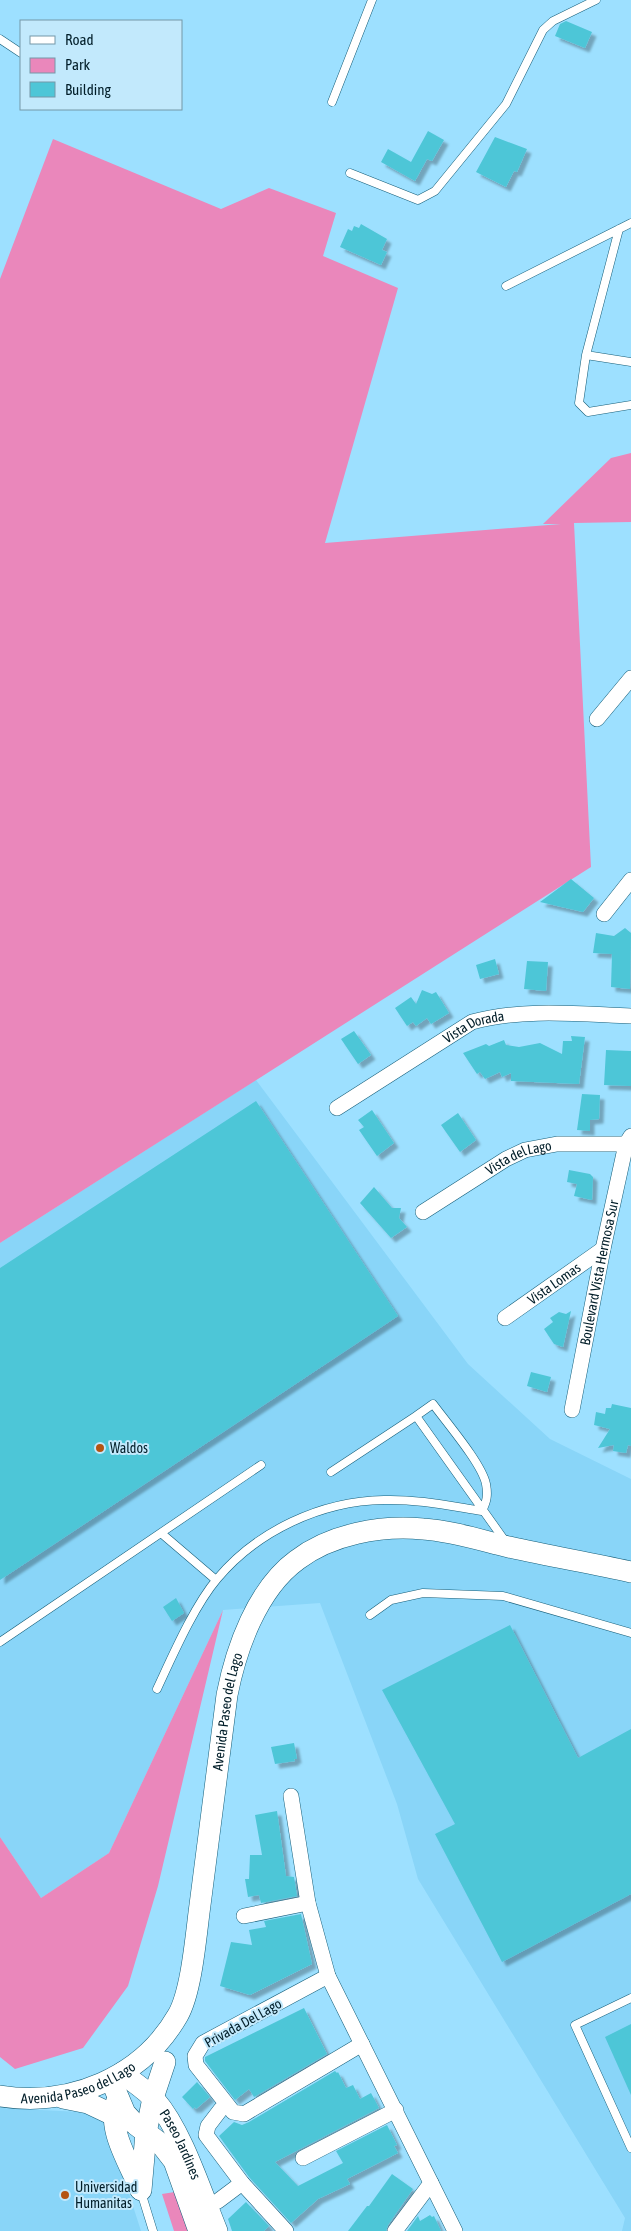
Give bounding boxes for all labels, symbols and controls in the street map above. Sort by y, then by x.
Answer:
legend [20,20,182,110]
text: Road [65,31,94,48]
text: Park [65,56,90,73]
text: Building [65,81,111,98]
street label: Vista Dorada [440,1008,505,1046]
street label: Vista del Lago [483,1137,553,1178]
street label: Boulevard Vista Hermosa Sur [577,1198,622,1347]
street label: Vista Lomas [524,1259,584,1308]
place label: Waldos [110,1440,148,1456]
marker: Waldos [94,1442,106,1454]
street label: Avenida Paseo del Lago [209,1651,246,1772]
street label: Privada Del Lago [202,1995,284,2051]
street label: Avenida Paseo del Lago [21,2058,138,2106]
street label: Paseo Jardines [156,2106,204,2182]
place label: Universidad Humanitas [75,2179,137,2211]
marker: Universidad Humanitas [59,2189,71,2201]

